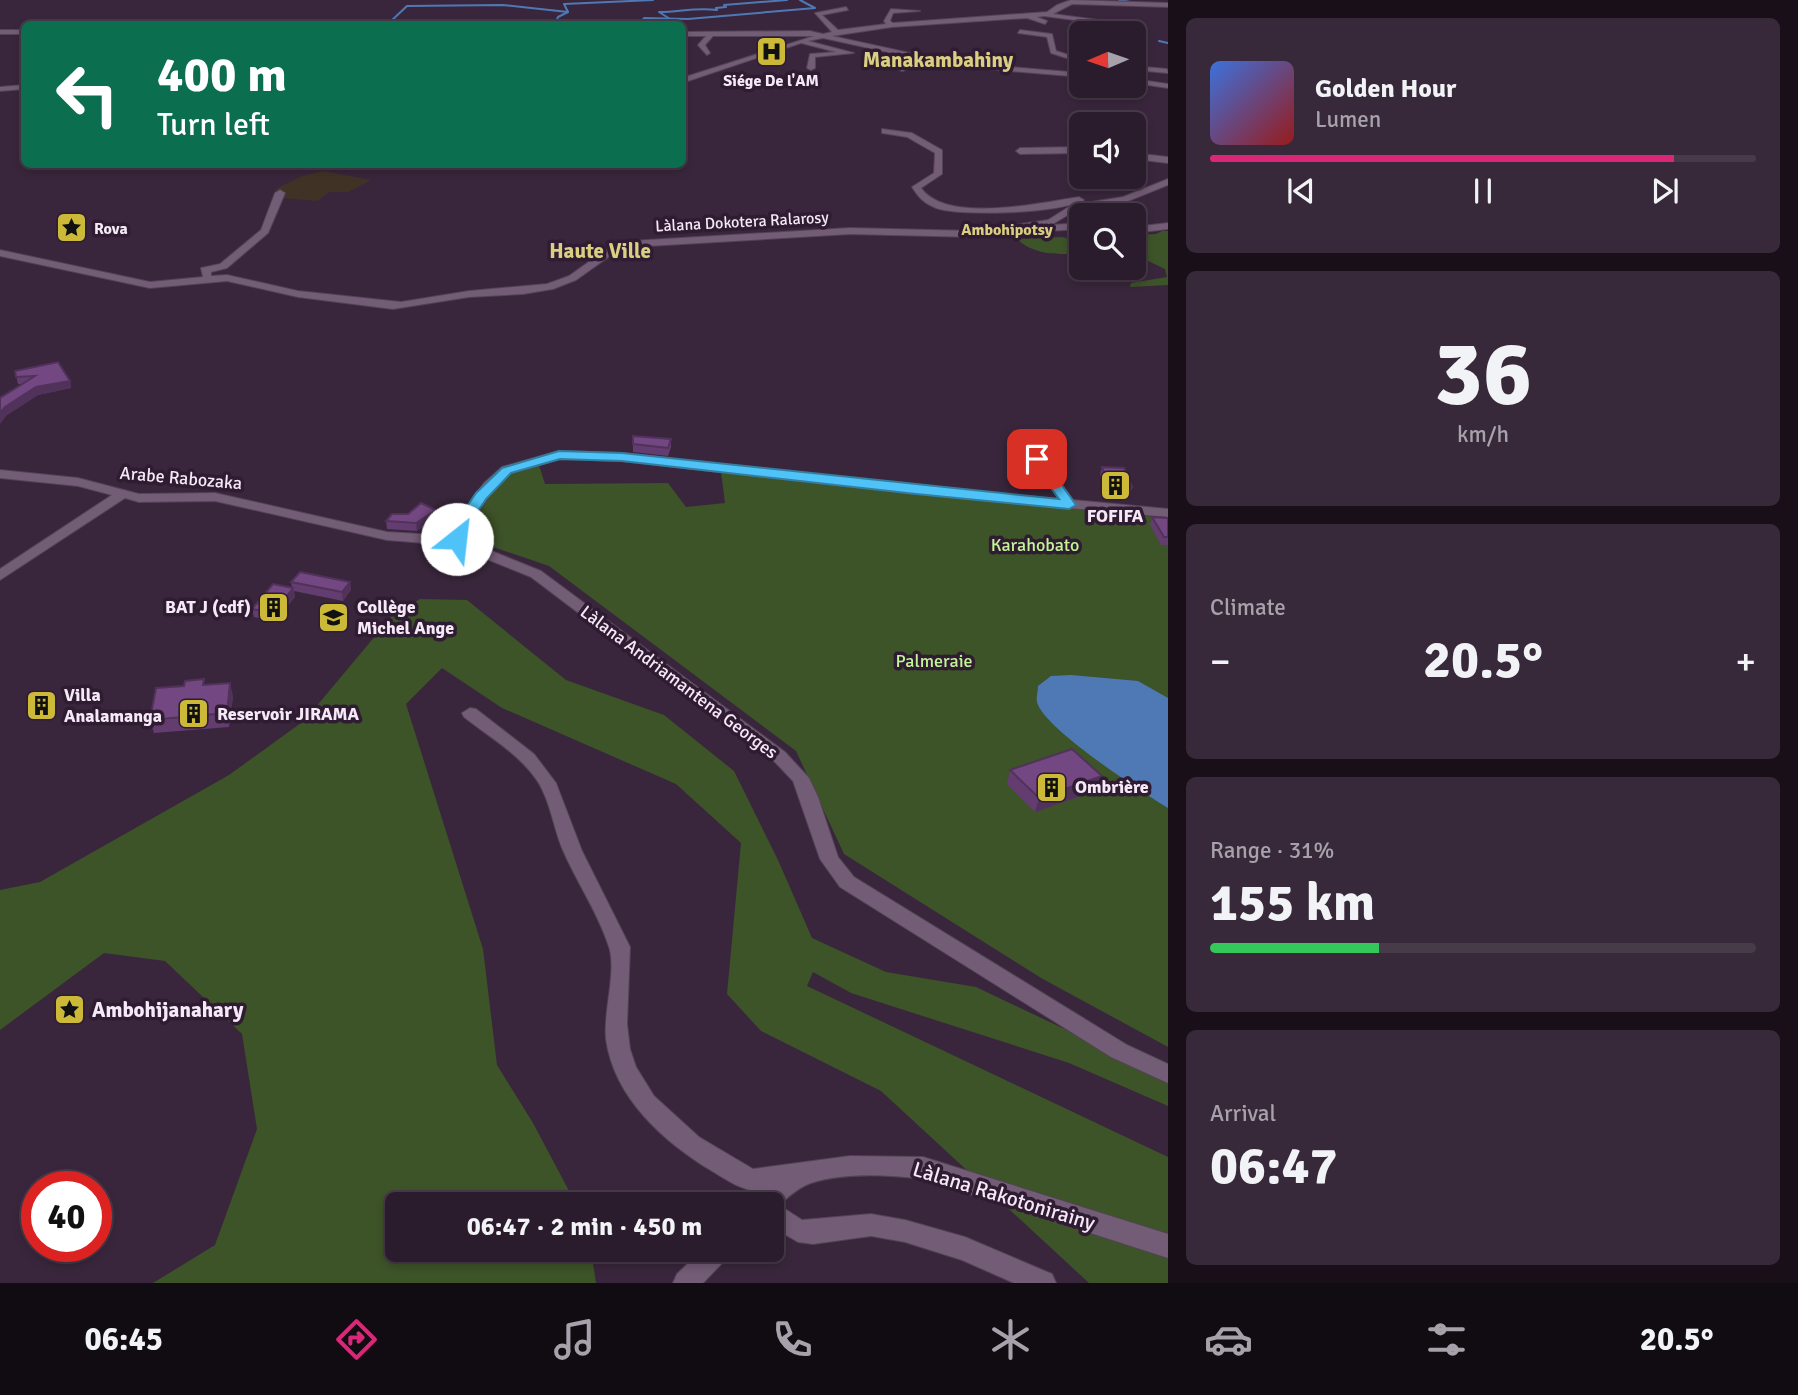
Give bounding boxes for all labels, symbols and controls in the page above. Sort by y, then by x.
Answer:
north arrow [1069,21,1146,98]
map controls [1069,21,1146,280]
hospital icon: Siége De l'AM [754,34,788,68]
text: 400 m [157,45,287,105]
district label: Manakambahiny [863,47,1014,73]
icon: left [42,49,133,140]
place label: Siége De l'AM [723,71,819,91]
text: Golden Hour [1315,73,1456,105]
text: Turn left [157,105,270,144]
text: Lumen [1315,105,1381,134]
button: sound [1069,112,1146,189]
icon: previous [1282,172,1320,210]
icon: pause [1464,172,1502,210]
icon: next [1646,172,1684,210]
button: search [1069,203,1146,280]
street label: Làlana Dokotera Ralarosy [655,207,830,237]
place icon: Rova [54,211,88,245]
place label: Rova [94,219,128,239]
district label: Ambohipotsy [961,220,1053,240]
district label: Haute Ville [549,238,651,264]
text: 36 [1434,318,1532,431]
text: km/h [1457,420,1509,449]
pin [1007,429,1067,489]
icon: arrive [1018,440,1056,478]
street label: Arabe Rabozaka [119,462,243,494]
building icon: FOFIFA [1098,468,1132,502]
position arrow [420,502,494,576]
place label: FOFIFA [1087,505,1144,527]
park label: Karahobato [991,534,1079,556]
building icon: BAT J (cdf) [257,590,291,624]
text: Climate [1210,593,1286,622]
place label: BAT J (cdf) [165,596,251,618]
place label: Collège Michel Ange [357,596,454,639]
school or university icon: Collège Michel Ange [317,600,351,634]
street label: Làlana Andriamantena Georges [576,601,782,763]
text: 20.5° [1423,628,1543,692]
text: − [1210,638,1231,685]
text: + [1735,638,1756,685]
park label: Palmeraie [895,650,973,672]
place label: Villa Analamanga [64,684,162,727]
building icon: Villa Analamanga [24,688,58,722]
building icon: Reservoir JIRAMA [177,697,211,731]
place label: Reservoir JIRAMA [217,703,359,725]
building icon: Ombrière [1035,770,1069,804]
place label: Ombrière [1075,776,1149,798]
text: Range · 31% [1210,836,1334,865]
text: 155 km [1210,871,1375,935]
place icon: Ambohijanahary [52,993,86,1027]
place label: Ambohijanahary [92,997,244,1023]
text: Arrival [1210,1099,1276,1128]
text: 06:47 [1210,1134,1338,1198]
street label: Làlana Rakotonirainy [910,1156,1098,1236]
speed limit sign: 40 [21,1171,112,1262]
text: 06:47 · 2 min · 450 m [467,1211,702,1243]
icon: directions [332,1315,381,1364]
icon: music [550,1315,599,1364]
icon: phone [768,1315,817,1364]
icon: climate [986,1315,1035,1364]
icon: car [1204,1315,1253,1364]
icon: filters [1422,1315,1471,1364]
text: 06:45 [84,1320,163,1359]
text: 20.5° [1640,1320,1714,1359]

